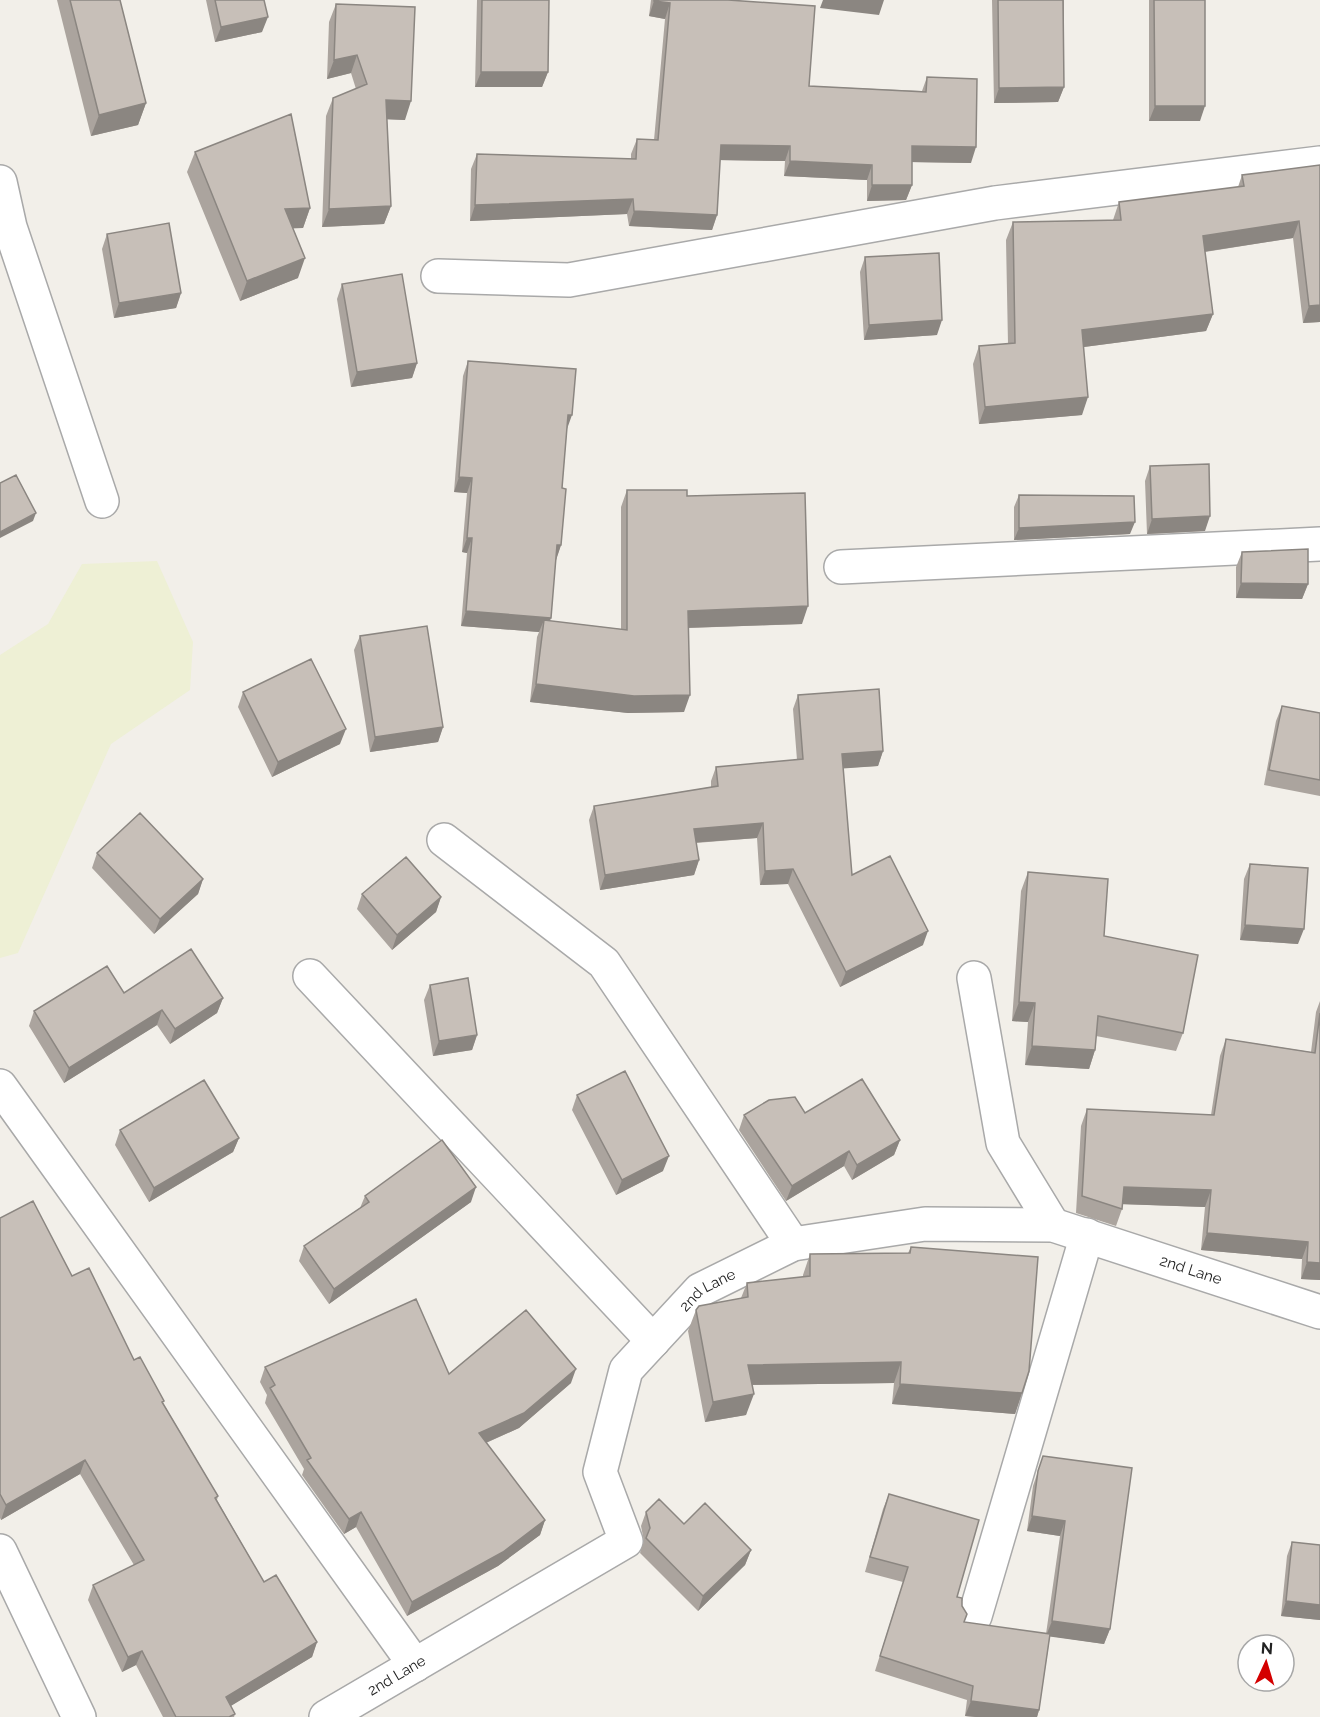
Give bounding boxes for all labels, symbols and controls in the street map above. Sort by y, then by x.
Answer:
street label: 2nd Lane [1157,1251,1224,1288]
street label: 2nd Lane [676,1265,739,1315]
north arrow [1236,1633,1296,1693]
text: N [1260,1639,1274,1658]
street label: 2nd Lane [364,1651,429,1700]

